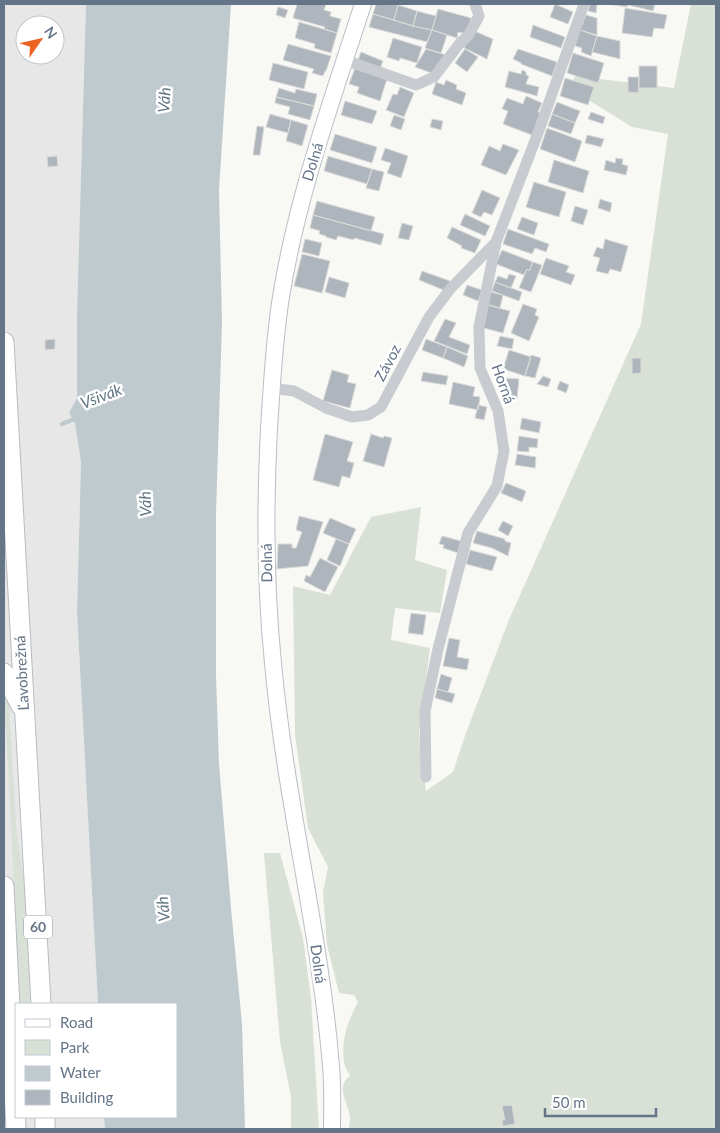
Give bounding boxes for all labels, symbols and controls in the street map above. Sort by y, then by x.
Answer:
north arrow [15,15,65,65]
text: N [41,23,61,42]
water label: Váh [153,87,174,113]
street label: Dolná [298,140,326,183]
street label: Závoz [370,341,404,384]
street label: Horná [488,361,519,406]
water label: Všivák [77,379,125,412]
water label: Váh [135,491,154,517]
street label: Dolná [257,543,275,583]
street label: Ľavobrežná [10,635,32,711]
water label: Váh [152,895,173,923]
road number: 60 [24,916,52,939]
street label: Dolná [307,943,331,985]
legend [15,1003,178,1118]
text: Road [60,1013,93,1031]
text: Park [60,1038,90,1056]
text: Water [60,1063,101,1081]
scale bar [545,1086,656,1118]
text: Building [60,1088,113,1106]
text: 50 m [552,1093,586,1111]

